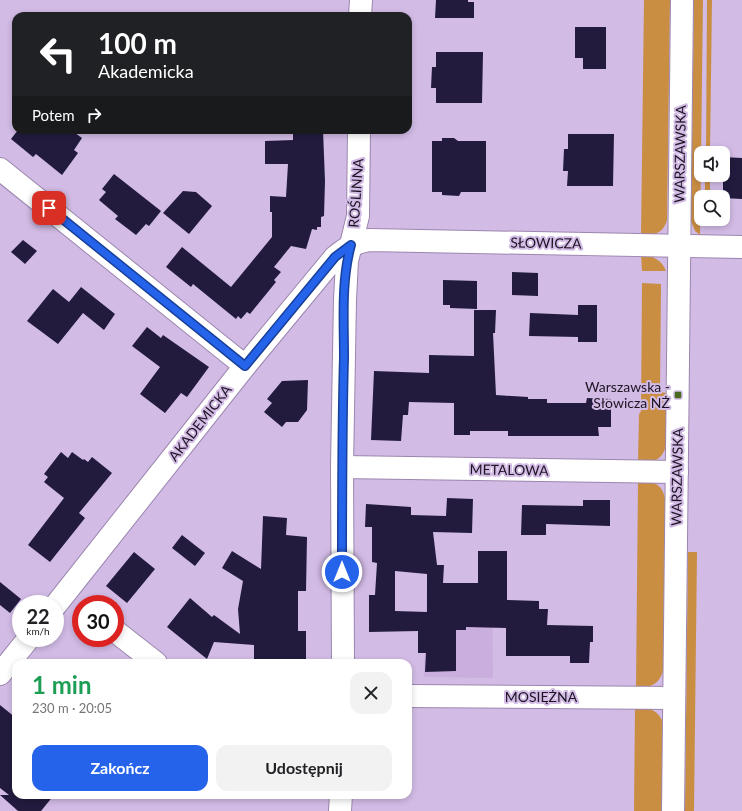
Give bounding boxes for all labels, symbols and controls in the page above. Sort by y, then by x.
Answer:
text: 100 m [98,26,177,60]
icon: left [32,28,84,80]
text: Akademicka [98,60,194,82]
icon: right [83,104,105,126]
street label: WARSZAWSKA [670,104,689,203]
text: Potem [32,106,75,124]
map controls [694,146,730,226]
button: sound [694,146,730,182]
street label: ROŚLINNA [345,157,366,228]
button: search [694,190,730,226]
pin [32,191,66,225]
icon: arrive [38,197,60,219]
street label: SŁOWICZA [510,233,582,252]
place label: Warszawska - Słowicza NŻ [585,378,670,411]
street label: AKADEMICKA [165,381,235,464]
marker: Warszawska - Słowicza NŻ [673,390,683,400]
street label: WARSZAWSKA [667,427,686,526]
street label: METALOWA [469,460,549,479]
position arrow [321,551,363,593]
speed limit sign: 30 [72,595,124,647]
text: 22 [26,604,50,628]
text: km/h [26,625,50,637]
text: 1 min [32,670,92,699]
button: close [350,672,392,714]
street label: MOSIĘŻNA [505,688,578,705]
text: 230 m · 20:05 [32,700,112,716]
button: Zakończ [32,745,208,791]
button: Udostępnij [216,745,392,791]

